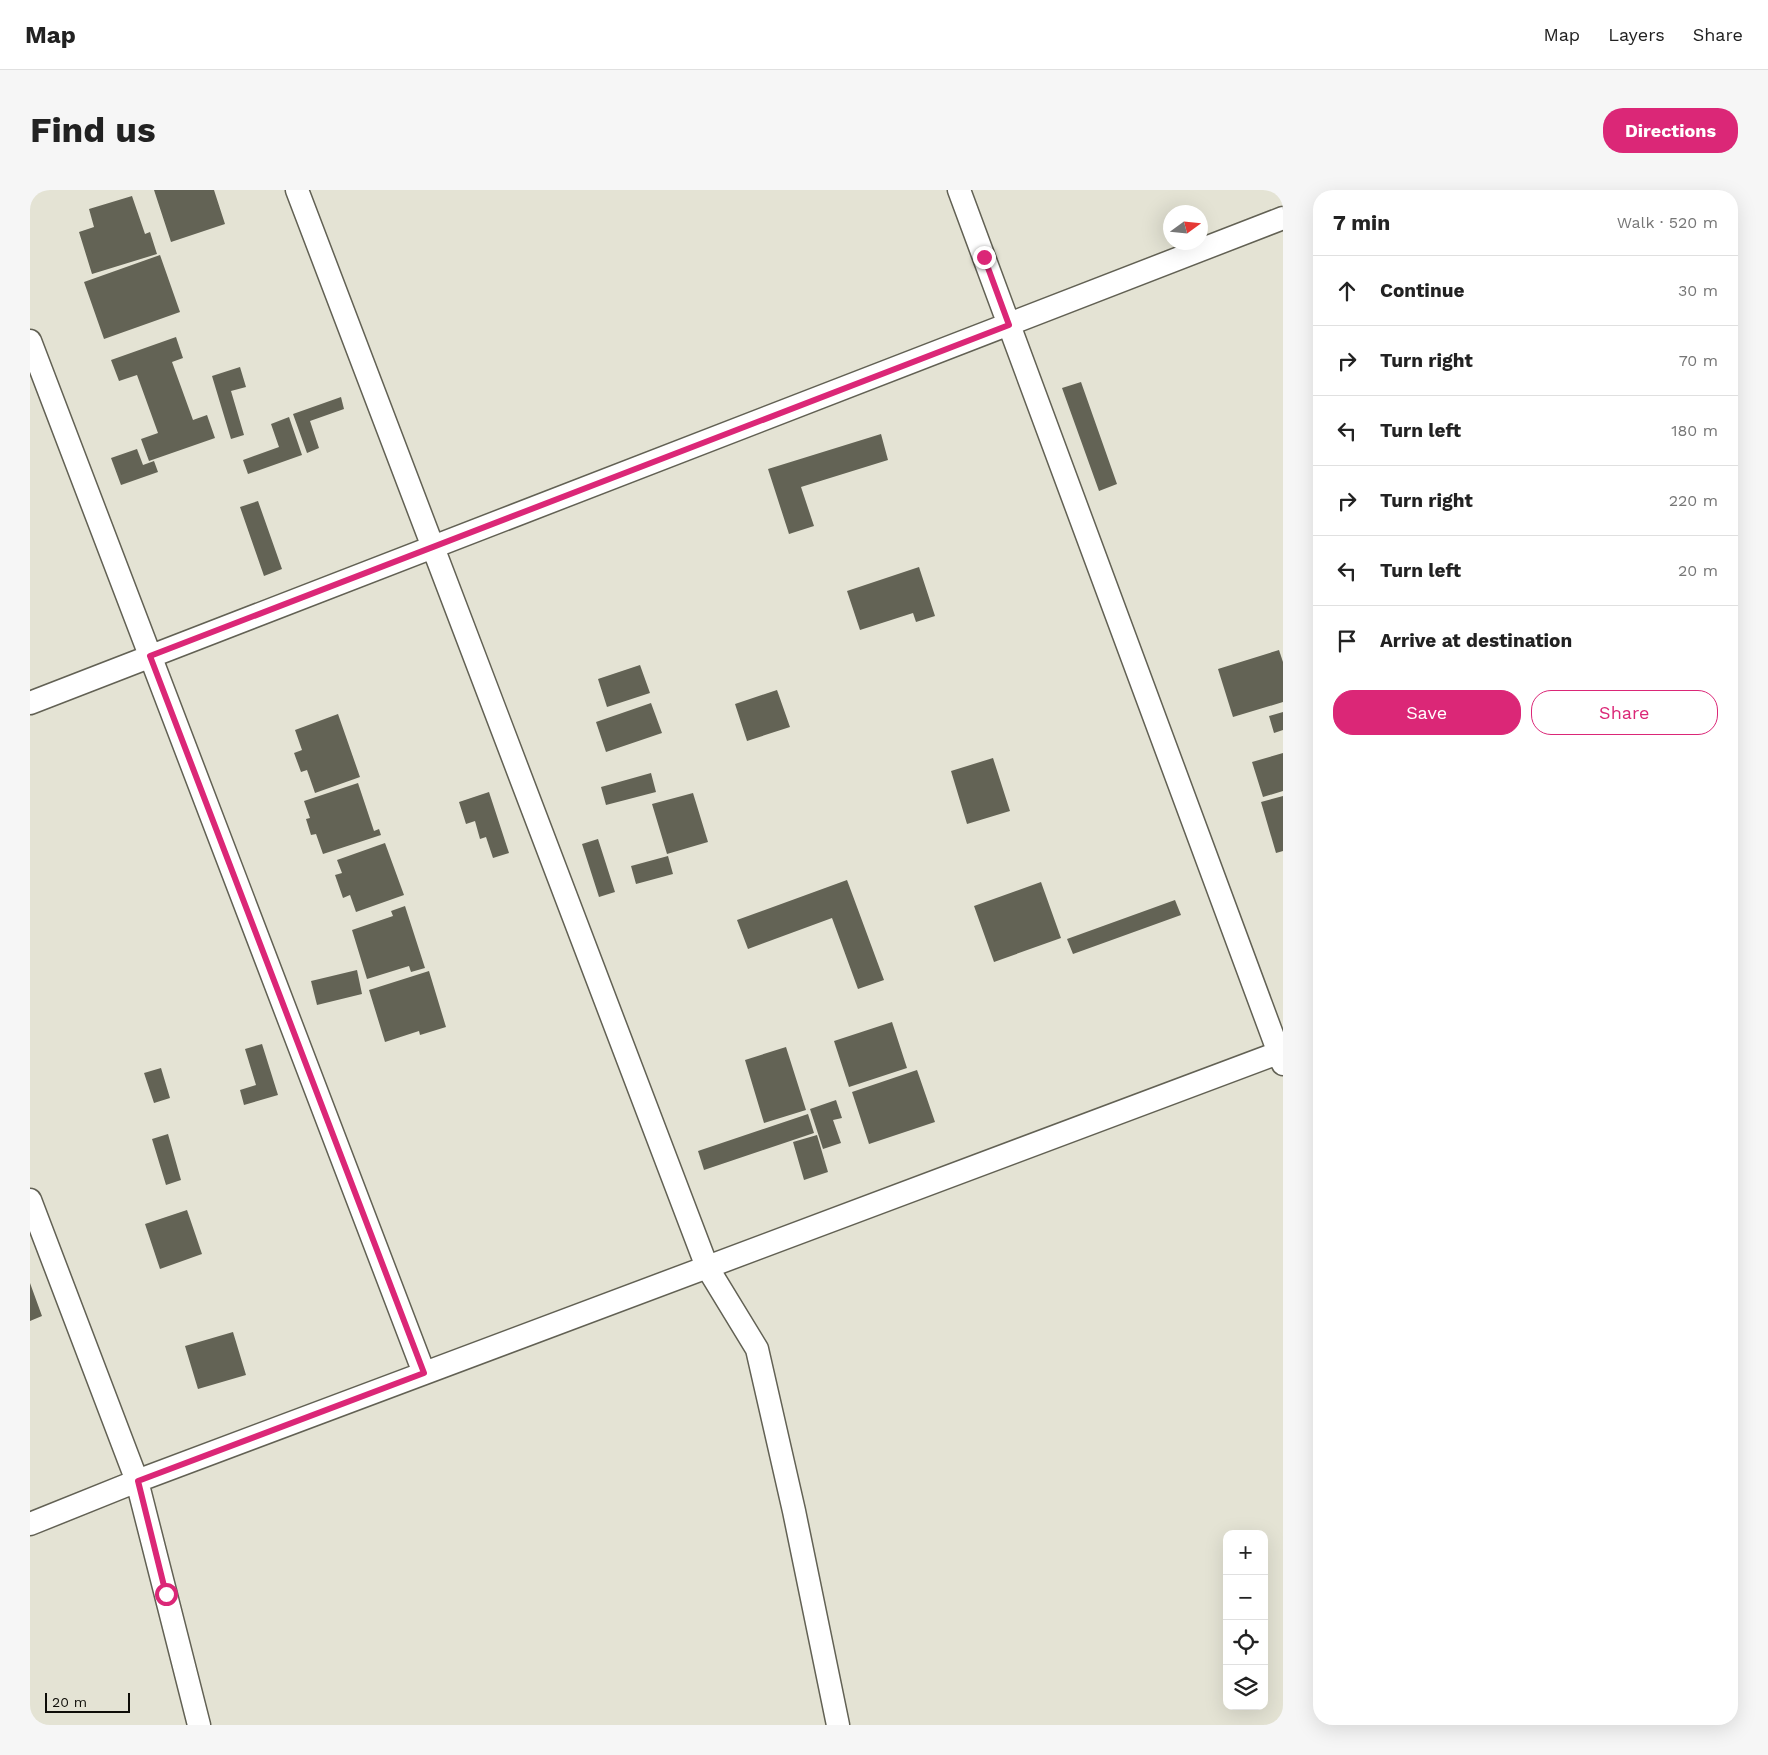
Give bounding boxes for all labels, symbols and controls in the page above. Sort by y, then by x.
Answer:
text: Map [25,21,76,49]
text: Map [1543,24,1580,45]
text: Layers [1608,24,1665,45]
text: Share [1693,24,1743,45]
button: Directions [1603,108,1738,153]
text: Find us [30,109,156,151]
north arrow [1163,205,1208,250]
text: 7 min [1333,210,1390,235]
text: Walk · 520 m [1617,213,1718,232]
route end [973,246,996,269]
icon: ahead [1333,277,1361,305]
text: Continue [1380,279,1464,302]
text: 30 m [1678,281,1718,300]
icon: right [1333,347,1361,375]
text: Turn right [1380,349,1473,372]
text: 70 m [1679,351,1718,370]
icon: left [1333,417,1361,445]
text: Turn left [1380,419,1461,442]
text: 180 m [1671,421,1718,440]
icon: right [1333,487,1361,515]
text: Turn right [1380,489,1473,512]
text: 220 m [1669,491,1718,510]
icon: left [1333,557,1361,585]
text: Turn left [1380,559,1461,582]
text: 20 m [1678,561,1718,580]
icon: arrive [1333,627,1361,655]
text: Arrive at destination [1380,629,1572,652]
button: Save [1333,690,1521,735]
button: Share [1531,690,1718,735]
map controls [1223,1530,1268,1710]
button: + [1223,1530,1268,1575]
button: − [1223,1575,1268,1620]
route start [155,1583,178,1606]
button: locate [1223,1620,1268,1665]
button: layers [1223,1665,1268,1710]
scale bar [45,1690,130,1713]
text: 20 m [52,1694,87,1710]

